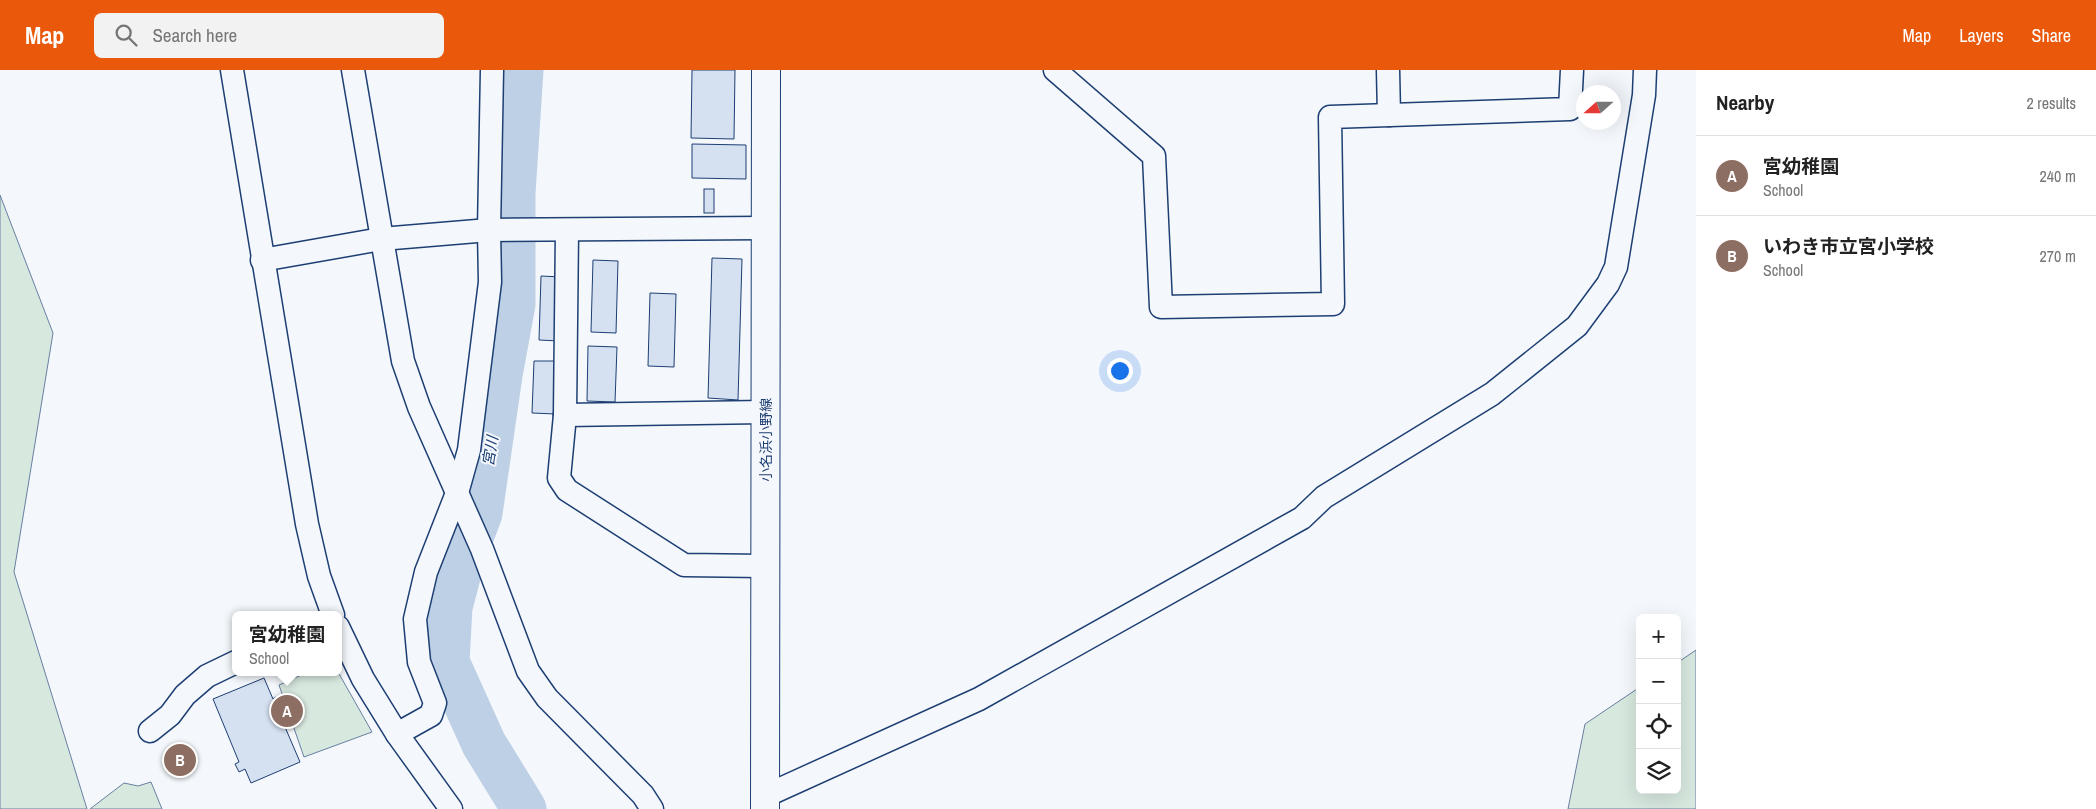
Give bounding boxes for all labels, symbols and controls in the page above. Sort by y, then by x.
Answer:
search box [94,13,444,58]
text: Map [25,19,64,51]
icon: search [112,21,140,49]
text: Search here [152,22,237,48]
text: Map [1903,23,1931,48]
text: Layers [1959,23,2004,48]
text: Share [2032,23,2071,48]
north arrow [1576,85,1621,130]
text: Nearby [1716,88,1774,117]
text: 2 results [2026,92,2076,114]
text: 宮幼稚園 [1763,153,1839,179]
text: A [1727,165,1737,187]
text: 240 m [2040,165,2076,187]
text: School [1763,179,1803,201]
text: いわき市立宮小学校 [1763,233,1934,259]
text: B [1727,245,1737,267]
text: 270 m [2040,245,2076,267]
text: School [1763,259,1803,281]
your location [1107,358,1133,384]
street label: 小名浜小野線 [757,398,775,482]
water label: 宮川 [477,433,503,467]
popup [232,611,342,676]
map controls [1636,614,1681,794]
button: + [1636,614,1681,659]
text: 宮幼稚園 [249,621,325,647]
text: School [249,647,289,669]
button: − [1636,659,1681,704]
pin: A [271,692,303,730]
button: locate [1636,704,1681,749]
pin: B [164,741,196,779]
button: layers [1636,749,1681,794]

